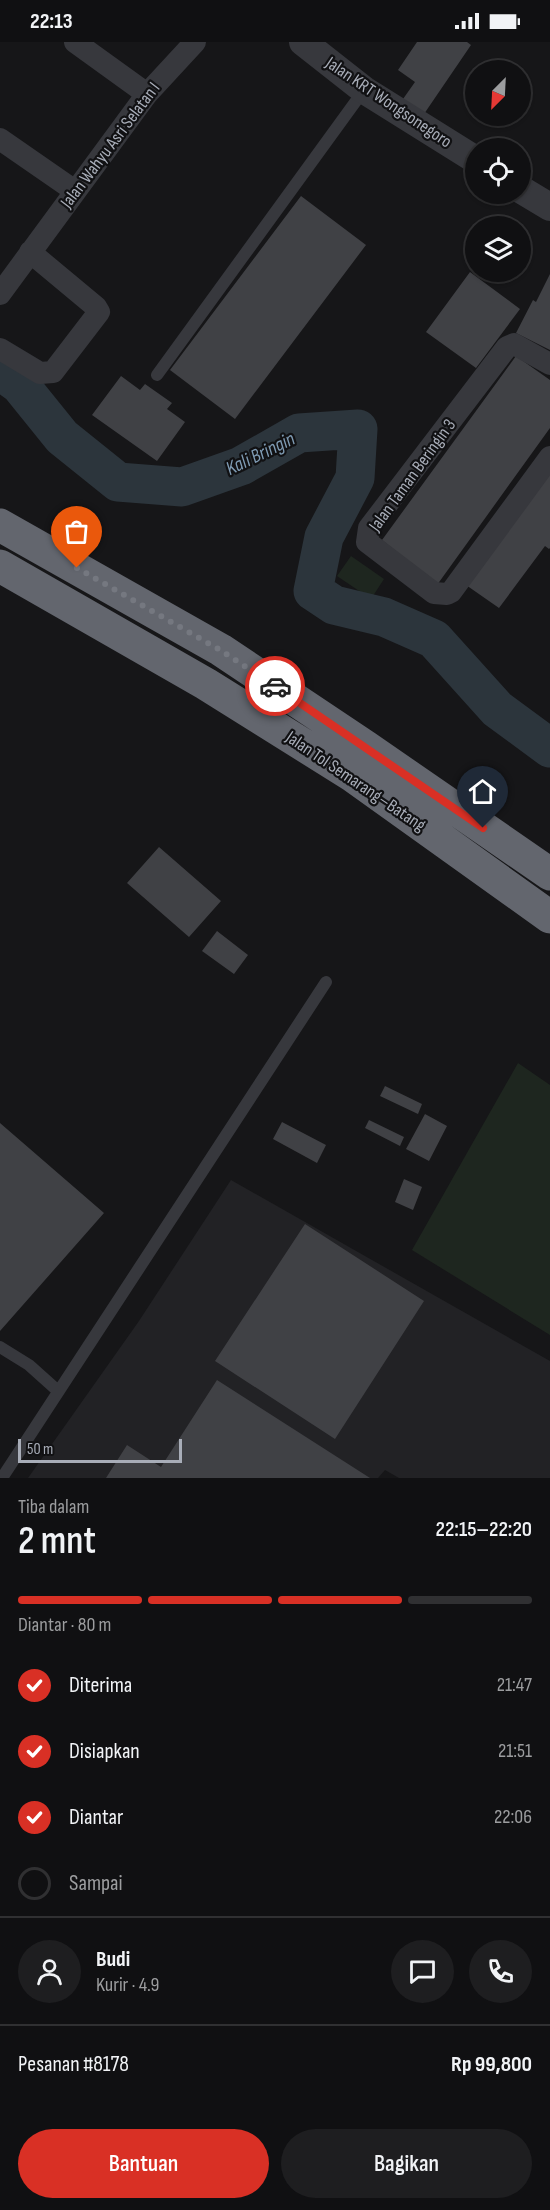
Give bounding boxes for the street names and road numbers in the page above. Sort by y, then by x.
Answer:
street label: Jalan KRT Wongsonegoro [321,52,456,152]
street label: Jalan Wahyu Asri Selatan I [56,78,165,213]
street label: Jalan Taman Beringin 3 [364,415,460,536]
street label: Jalan Tol Semarang–Batang [281,726,430,836]

